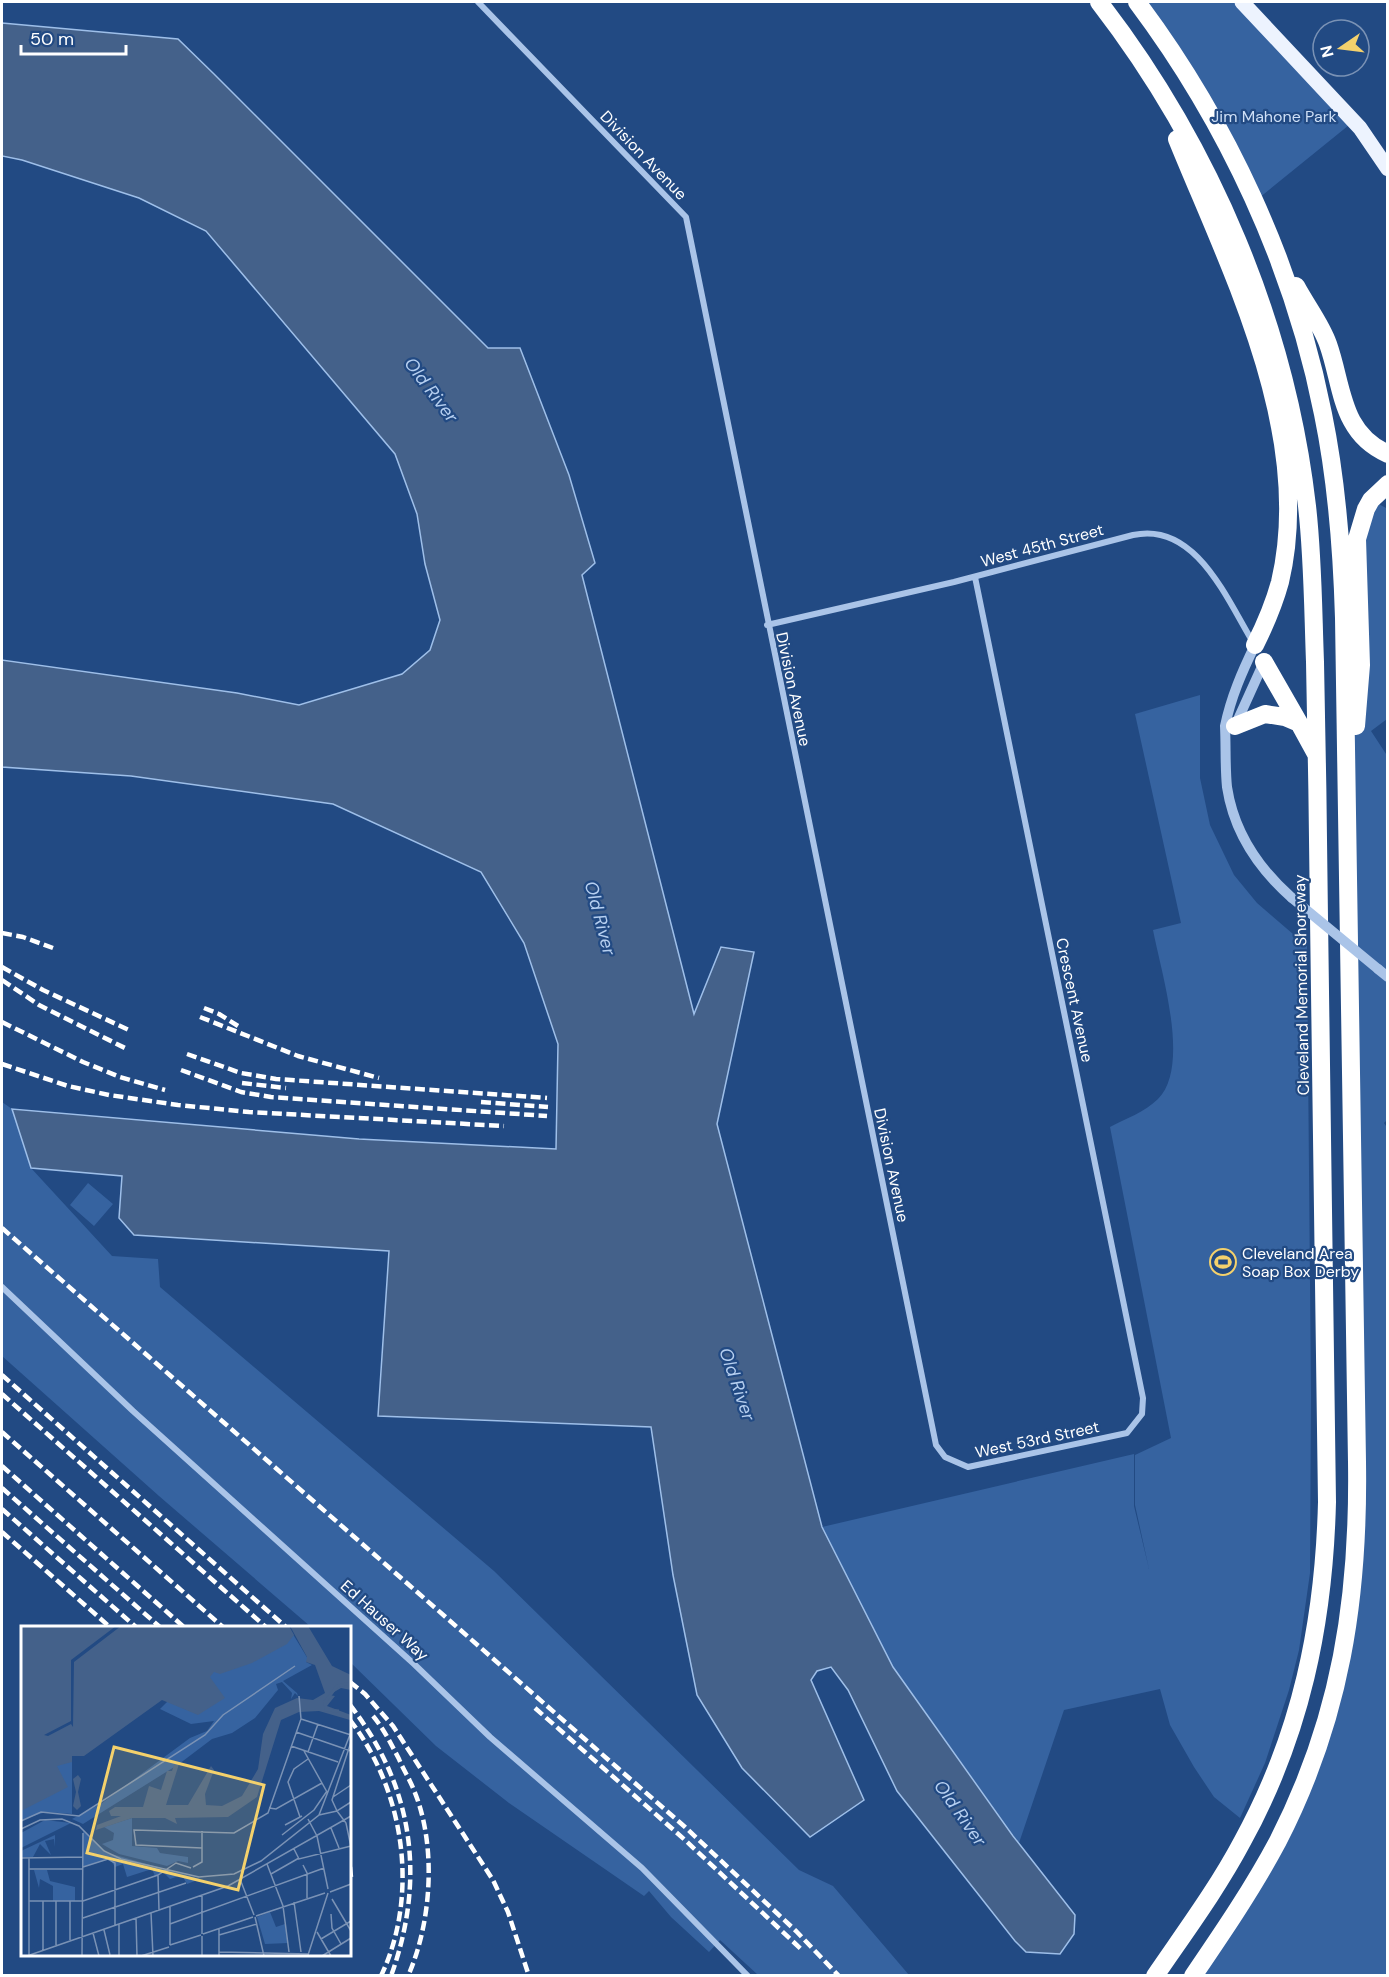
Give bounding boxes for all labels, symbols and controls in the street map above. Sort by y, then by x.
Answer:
scale bar [21,18,126,56]
north arrow [1311,18,1371,78]
text: 50 m [30,27,74,51]
text: N [1315,43,1339,60]
street label: Division Avenue [596,106,692,204]
park label: Jim Mahone Park [1211,106,1337,127]
water label: Old River [399,353,464,429]
street label: West 45th Street [978,519,1106,572]
street label: Division Avenue [771,630,816,748]
street label: Cleveland Memorial Shoreway [1289,874,1314,1096]
water label: Old River [579,878,622,959]
street label: Crescent Avenue [1051,936,1098,1064]
street label: Division Avenue [869,1106,914,1224]
place label: Cleveland Area Soap Box Derby [1242,1243,1359,1282]
sports icon: Cleveland Area Soap Box Derby [1208,1247,1238,1277]
water label: Old River [713,1344,761,1425]
street label: West 53rd Street [973,1416,1101,1463]
street label: Ed Hauser Way [336,1575,433,1666]
inset map [21,1626,351,1956]
water label: Old River [928,1775,992,1852]

